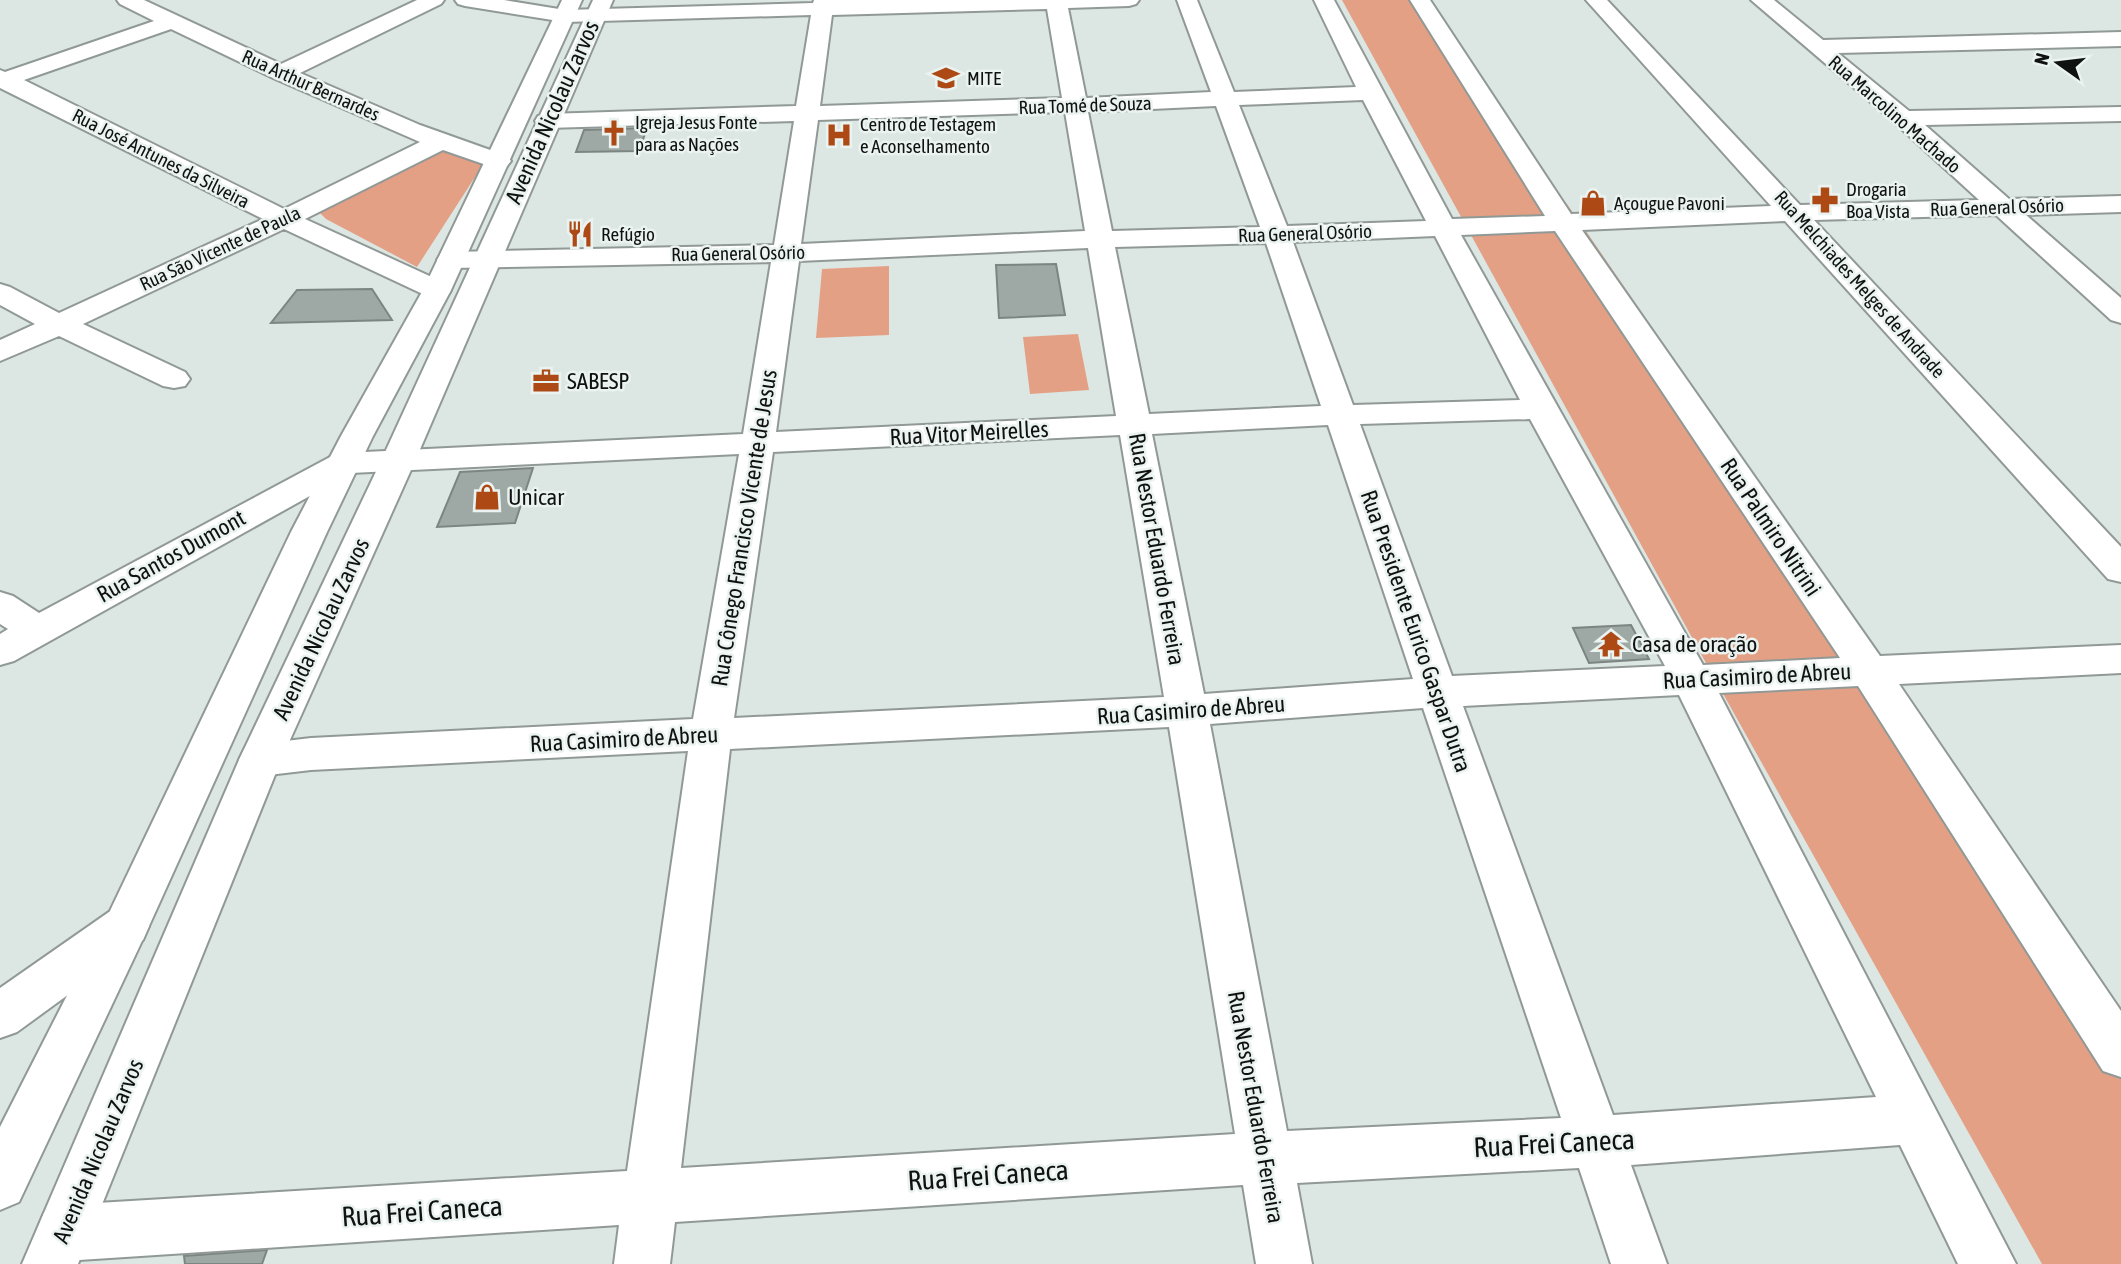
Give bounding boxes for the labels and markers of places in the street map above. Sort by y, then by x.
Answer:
school or university icon: MITE [931,63,961,93]
place label: MITE [967,67,1001,89]
place label: Igreja Jesus Fonte para as Nações [635,111,757,155]
place label: Centro de Testagem e Aconselhamento [860,113,996,157]
church icon: Igreja Jesus Fonte para as Nações [599,118,629,148]
hospital icon: Centro de Testagem e Aconselhamento [824,120,854,150]
place label: Drogaria Boa Vista [1846,178,1910,222]
pharmacy icon: Drogaria Boa Vista [1810,185,1840,215]
shop icon: Açougue Pavoni [1578,188,1608,218]
place label: Açougue Pavoni [1614,192,1725,214]
restaurant icon: Refúgio [565,219,595,249]
place label: Refúgio [601,223,655,245]
office icon: SABESP [531,366,561,396]
place label: SABESP [567,368,630,394]
shop icon: Unicar [472,482,502,512]
place label: Unicar [508,484,565,510]
temple icon: Casa de oração [1596,629,1626,659]
place label: Casa de oração [1632,631,1757,657]

